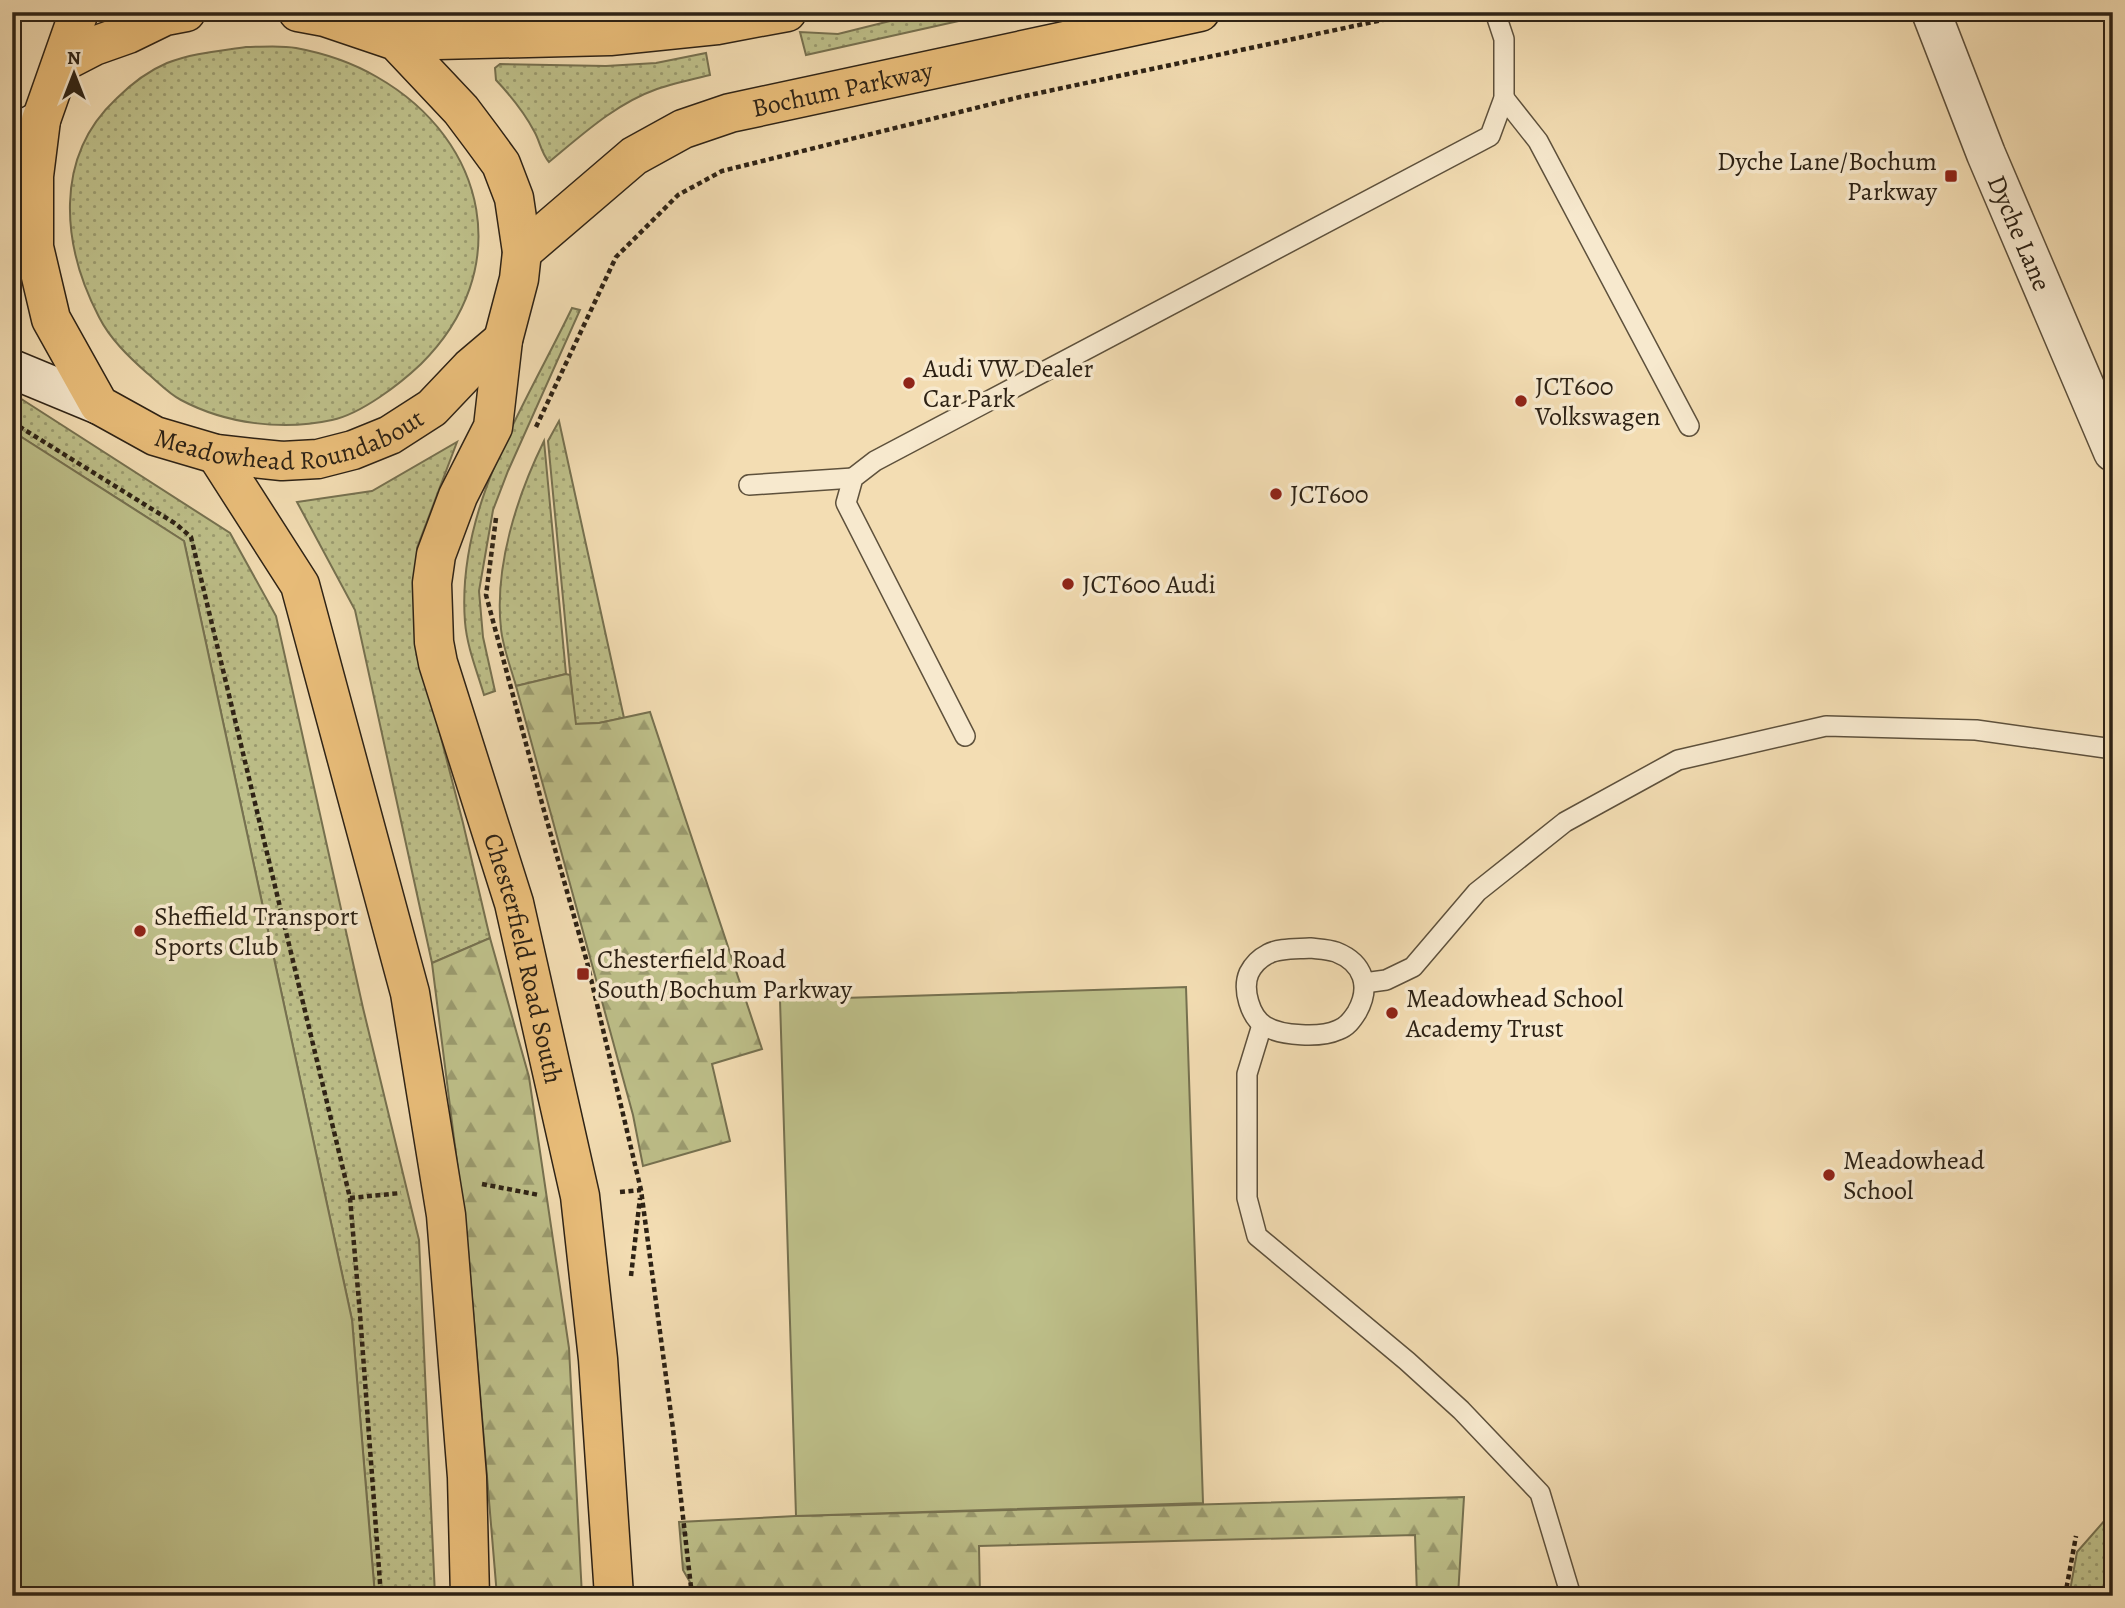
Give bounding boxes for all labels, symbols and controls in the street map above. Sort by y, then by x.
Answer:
north arrow [38,38,108,108]
text: N [67,45,81,71]
street label: Bochum Parkway [749,52,936,125]
place label: Dyche Lane/Bochum Parkway [1717,144,1937,209]
marker: Dyche Lane/Bochum Parkway [1943,168,1959,184]
street label: Dyche Lane [1979,170,2060,296]
place label: Audi VW Dealer Car Park [922,351,1093,416]
place label: JCT600 Volkswagen [1534,369,1661,434]
marker: Audi VW Dealer Car Park [901,375,917,391]
marker: JCT600 Volkswagen [1513,393,1529,409]
street label: Meadowhead Roundabout [150,400,431,479]
place label: JCT600 [1290,477,1369,512]
marker: JCT600 [1268,486,1284,502]
place label: JCT600 Audi [1082,567,1216,602]
marker: JCT600 Audi [1060,576,1076,592]
street label: Chesterfield Road South [475,829,572,1087]
place label: Sheffield Transport Sports Club [154,899,359,964]
marker: Sheffield Transport Sports Club [132,923,148,939]
place label: Chesterfield Road South/Bochum Parkway [597,942,853,1007]
marker: Chesterfield Road South/Bochum Parkway [575,966,591,982]
place label: Meadowhead School Academy Trust [1405,981,1623,1046]
marker: Meadowhead School Academy Trust [1384,1005,1400,1021]
place label: Meadowhead School [1843,1143,1985,1208]
marker: Meadowhead School [1821,1167,1837,1183]

